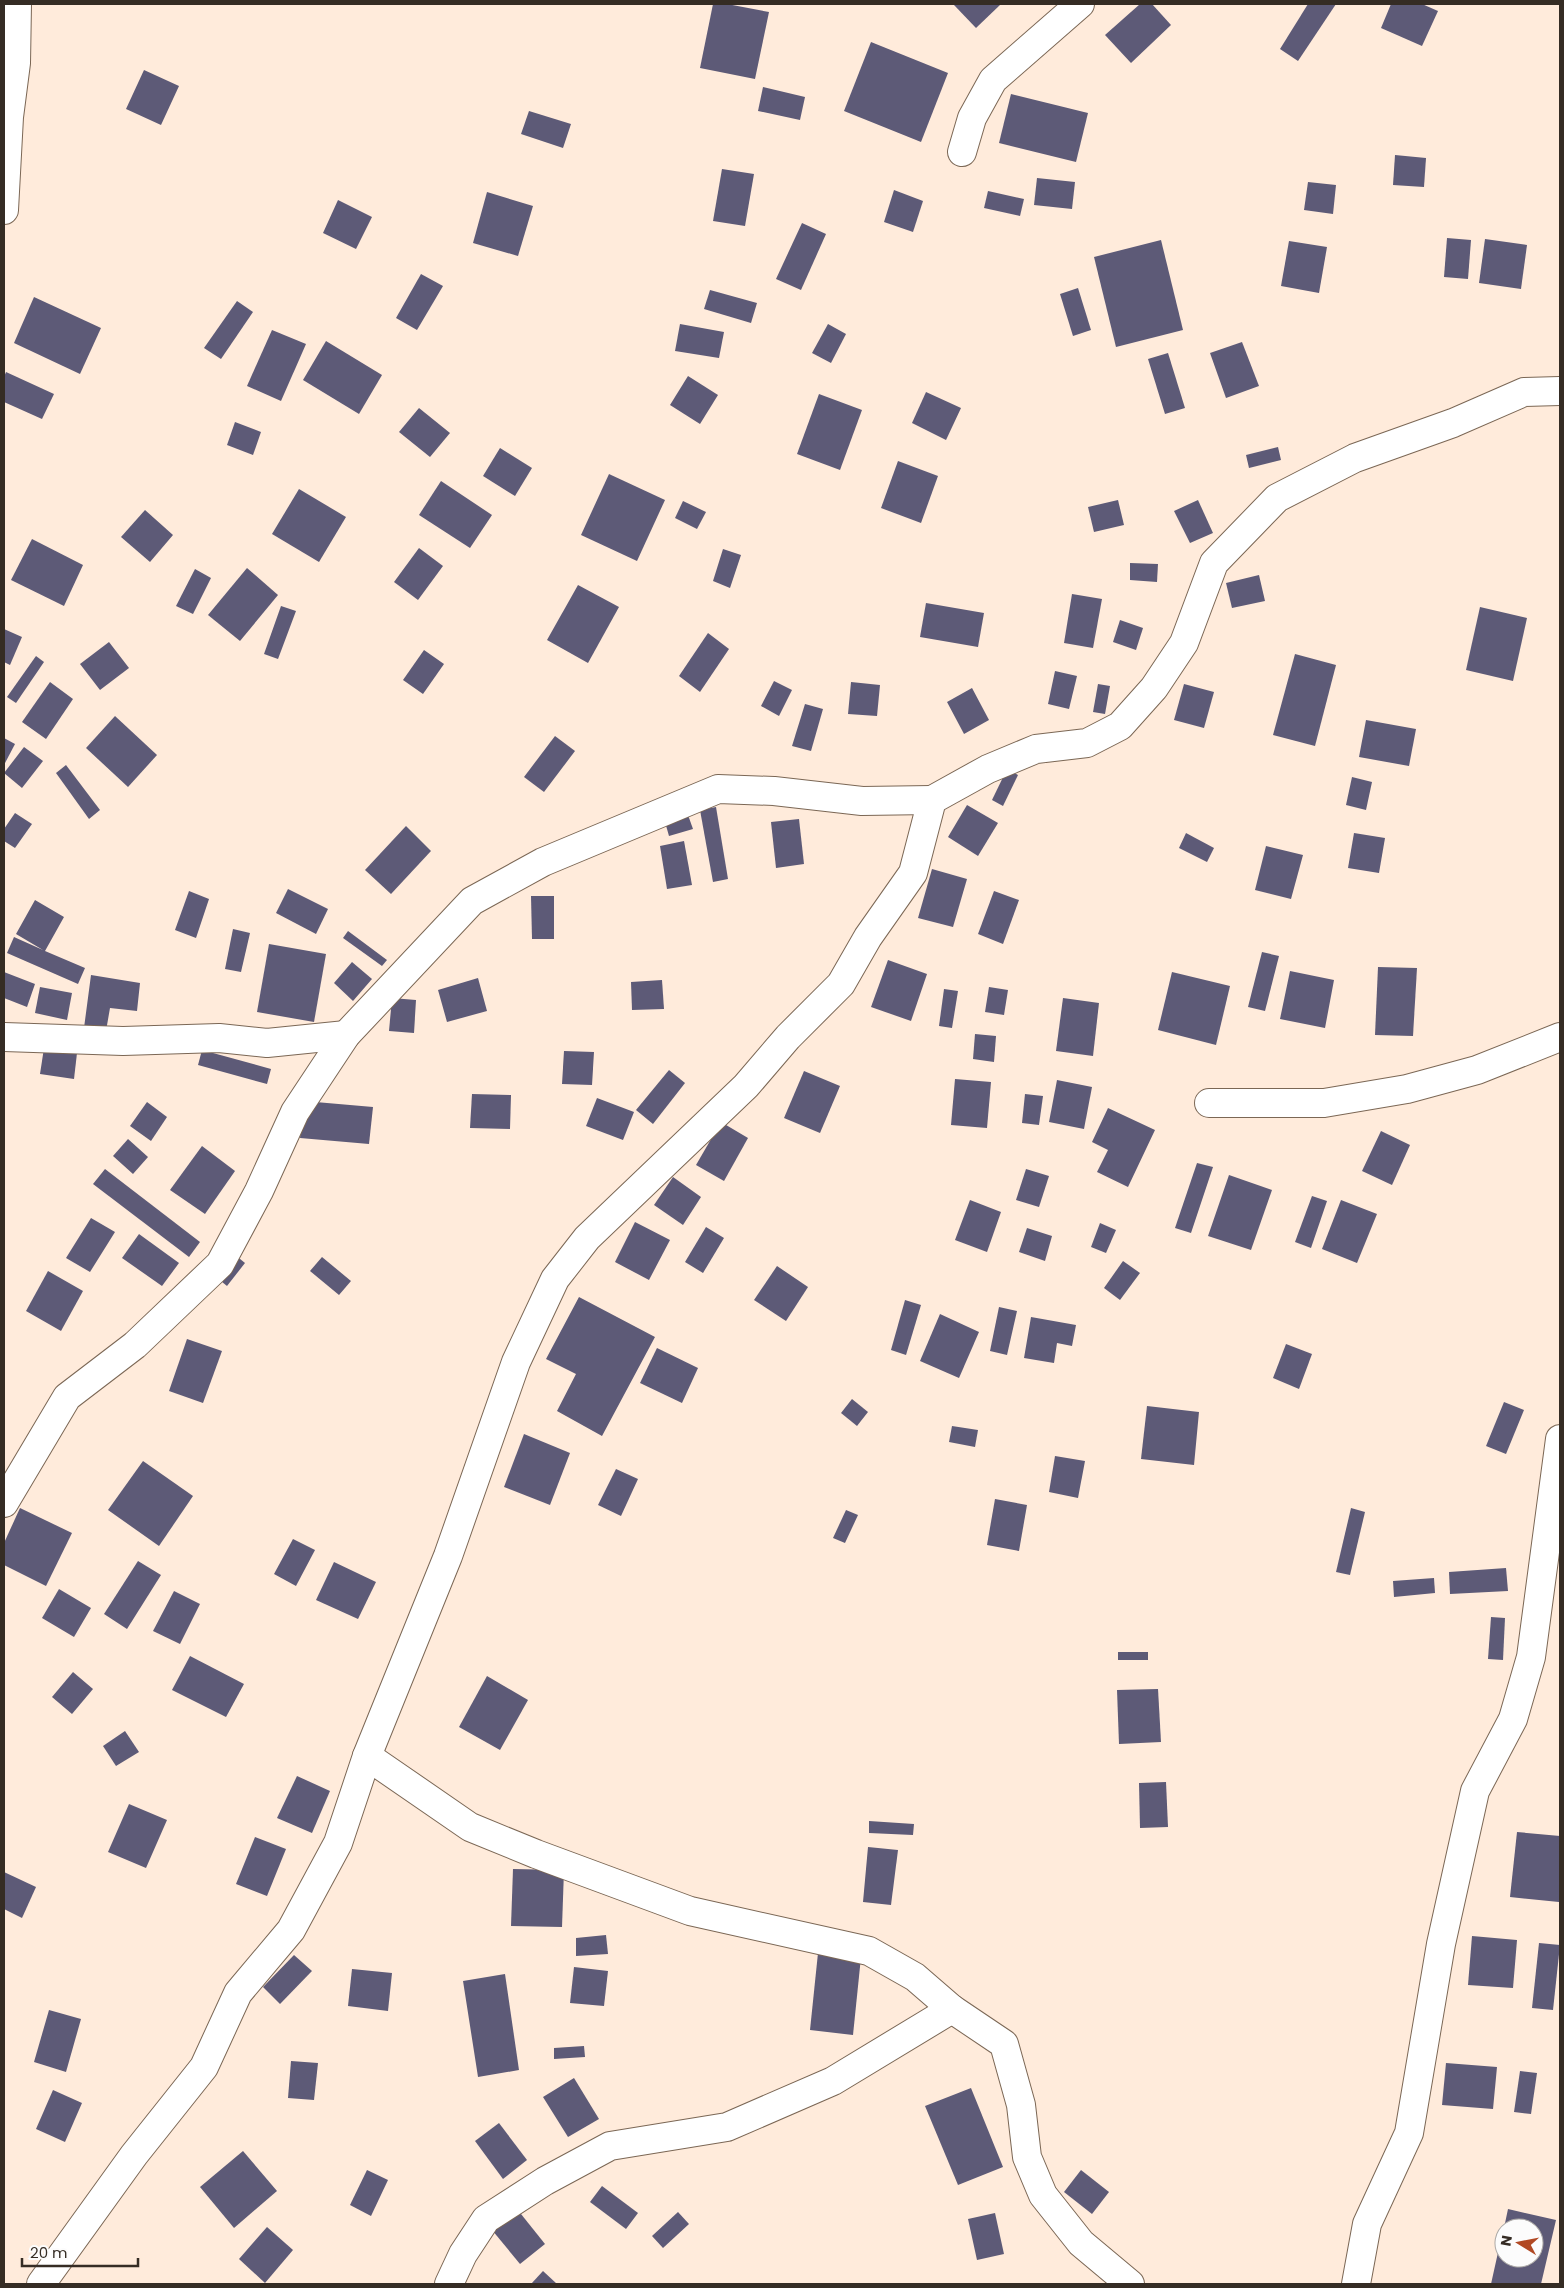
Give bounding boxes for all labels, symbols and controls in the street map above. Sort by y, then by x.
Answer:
north arrow [1494,2218,1544,2268]
text: N [1495,2234,1517,2248]
scale bar [22,2236,139,2268]
text: 20 m [30,2242,68,2263]

